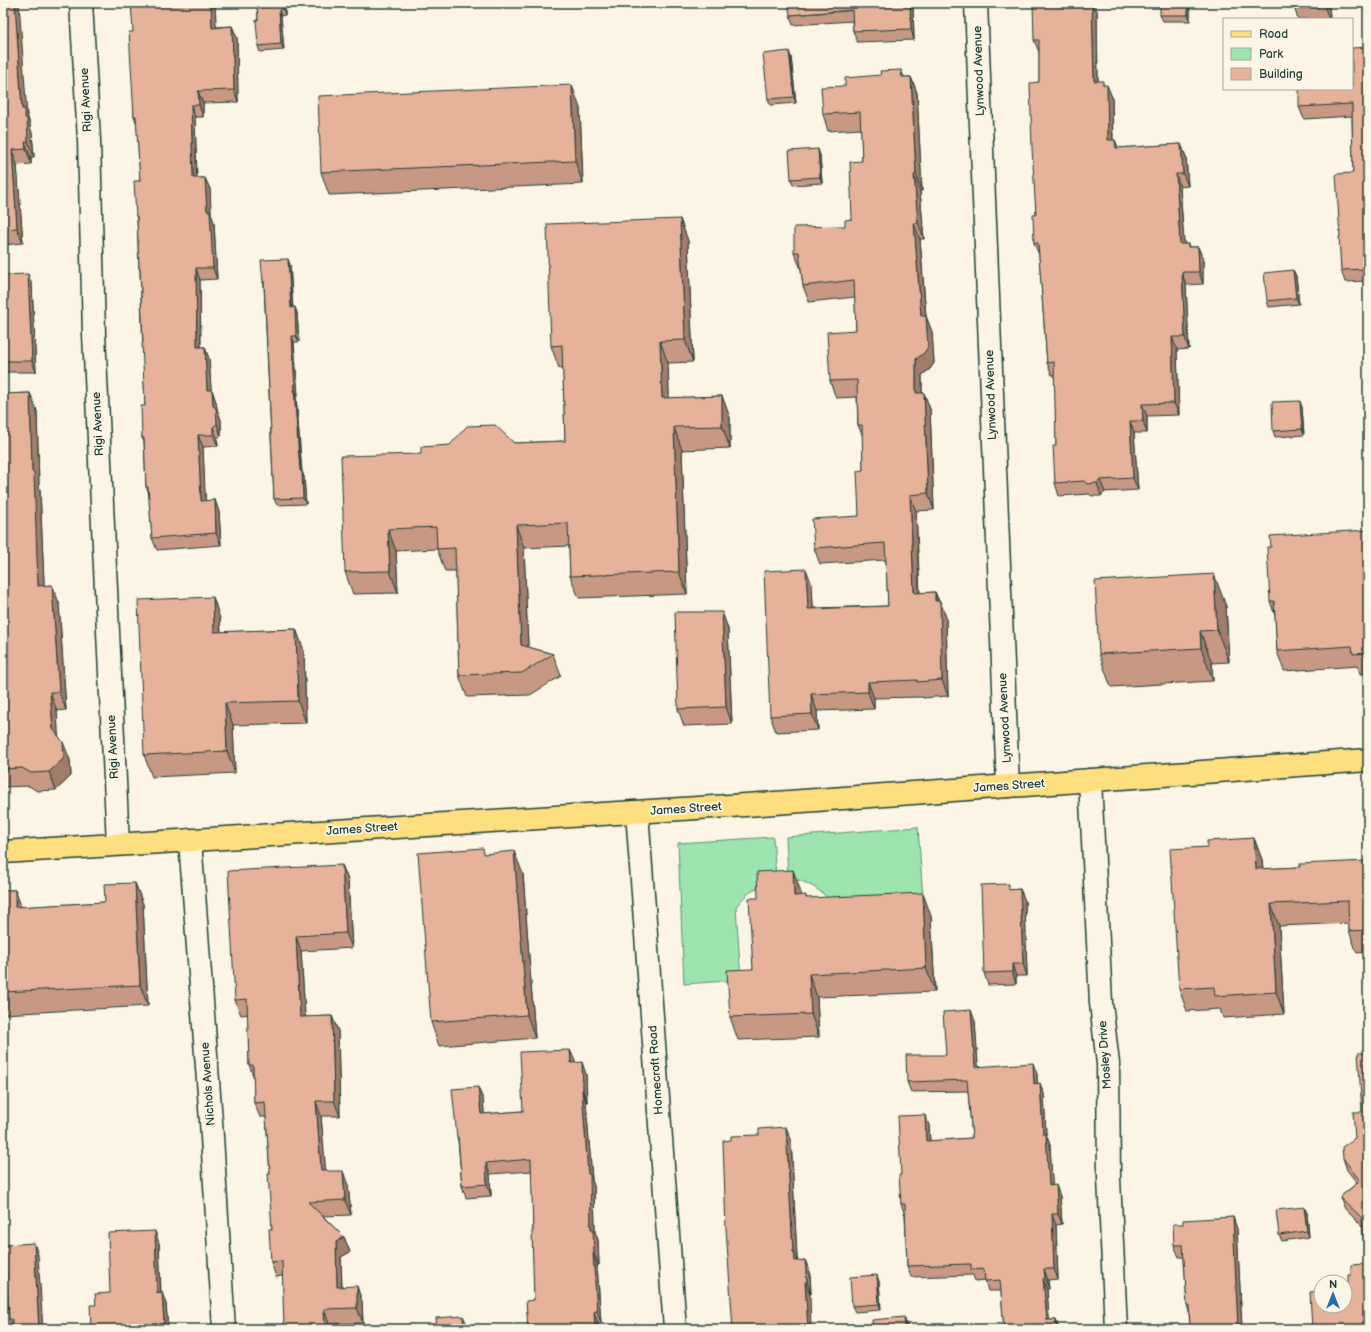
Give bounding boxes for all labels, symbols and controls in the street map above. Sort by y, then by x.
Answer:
legend [1223,18,1353,90]
street label: Lynwood Avenue [970,26,988,116]
text: Road [1259,27,1288,42]
text: Park [1259,47,1283,62]
street label: Rigi Avenue [77,67,95,133]
text: Building [1259,67,1303,82]
street label: Lynwood Avenue [982,350,1000,440]
street label: Rigi Avenue [89,391,107,457]
street label: Lynwood Avenue [995,672,1015,764]
street label: Rigi Avenue [104,714,122,780]
street label: James Street [973,776,1046,796]
street label: James Street [650,799,723,819]
street label: James Street [326,819,399,839]
street label: Mosley Drive [1095,1020,1115,1090]
street label: Homecroft Road [645,1025,667,1115]
street label: Nichols Avenue [198,1042,218,1126]
north arrow [1313,1274,1353,1314]
text: N [1329,1278,1337,1291]

